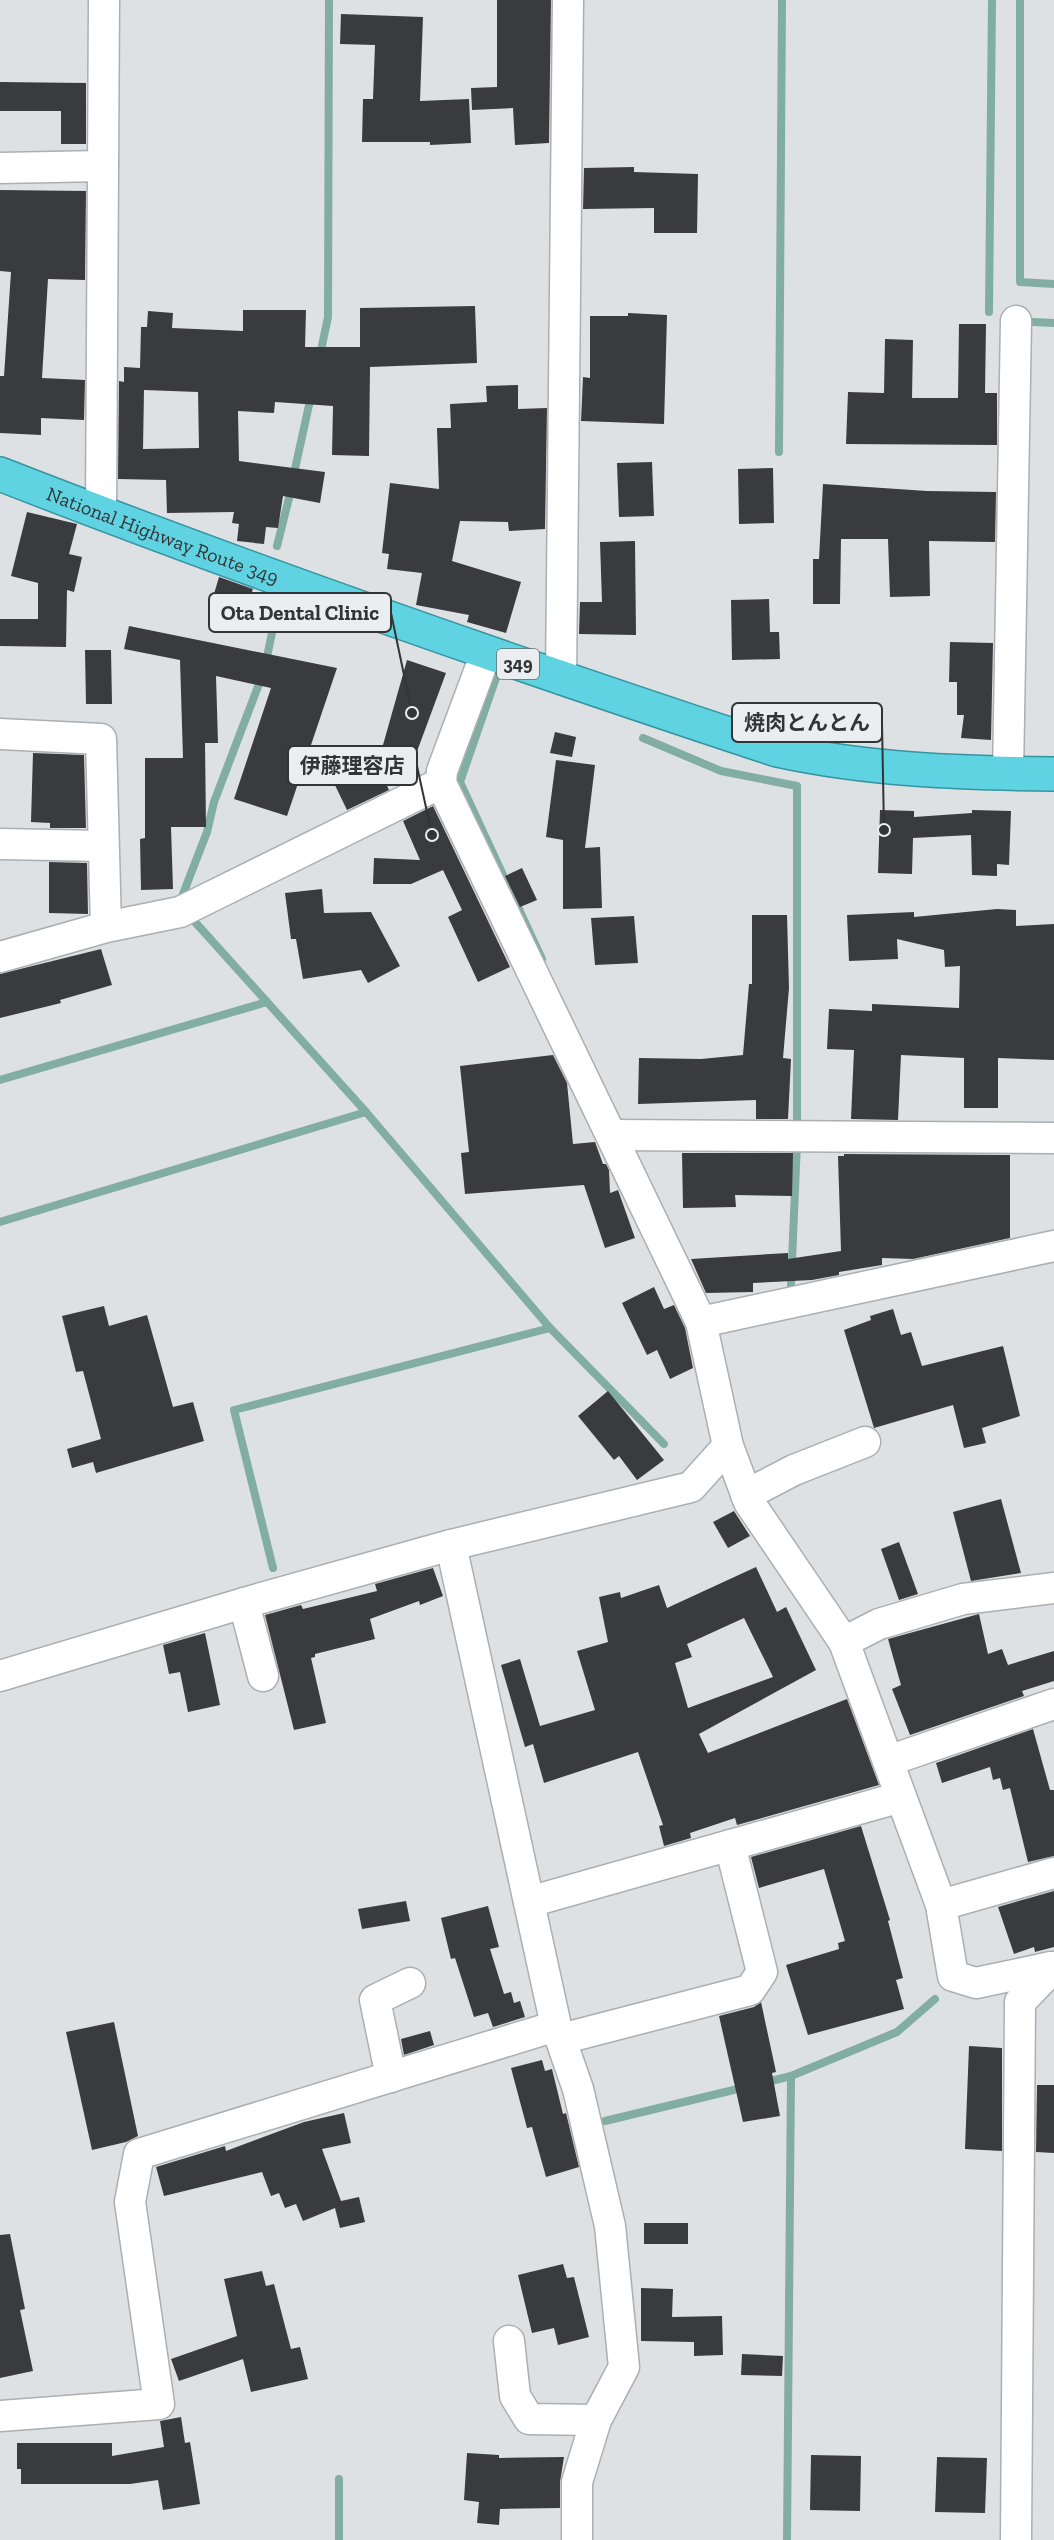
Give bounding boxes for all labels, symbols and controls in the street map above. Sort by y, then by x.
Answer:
street label: National Highway Route 349 [43,481,282,590]
callout: Ota Dental Clinic [209,593,391,632]
text: Ota Dental Clinic [221,600,379,625]
road number: 349 [497,649,539,679]
callout: 焼肉とんとん [732,703,882,742]
text: 焼肉とんとん [744,710,870,735]
callout: 伊藤理容店 [288,746,417,785]
text: 伊藤理容店 [300,753,405,778]

